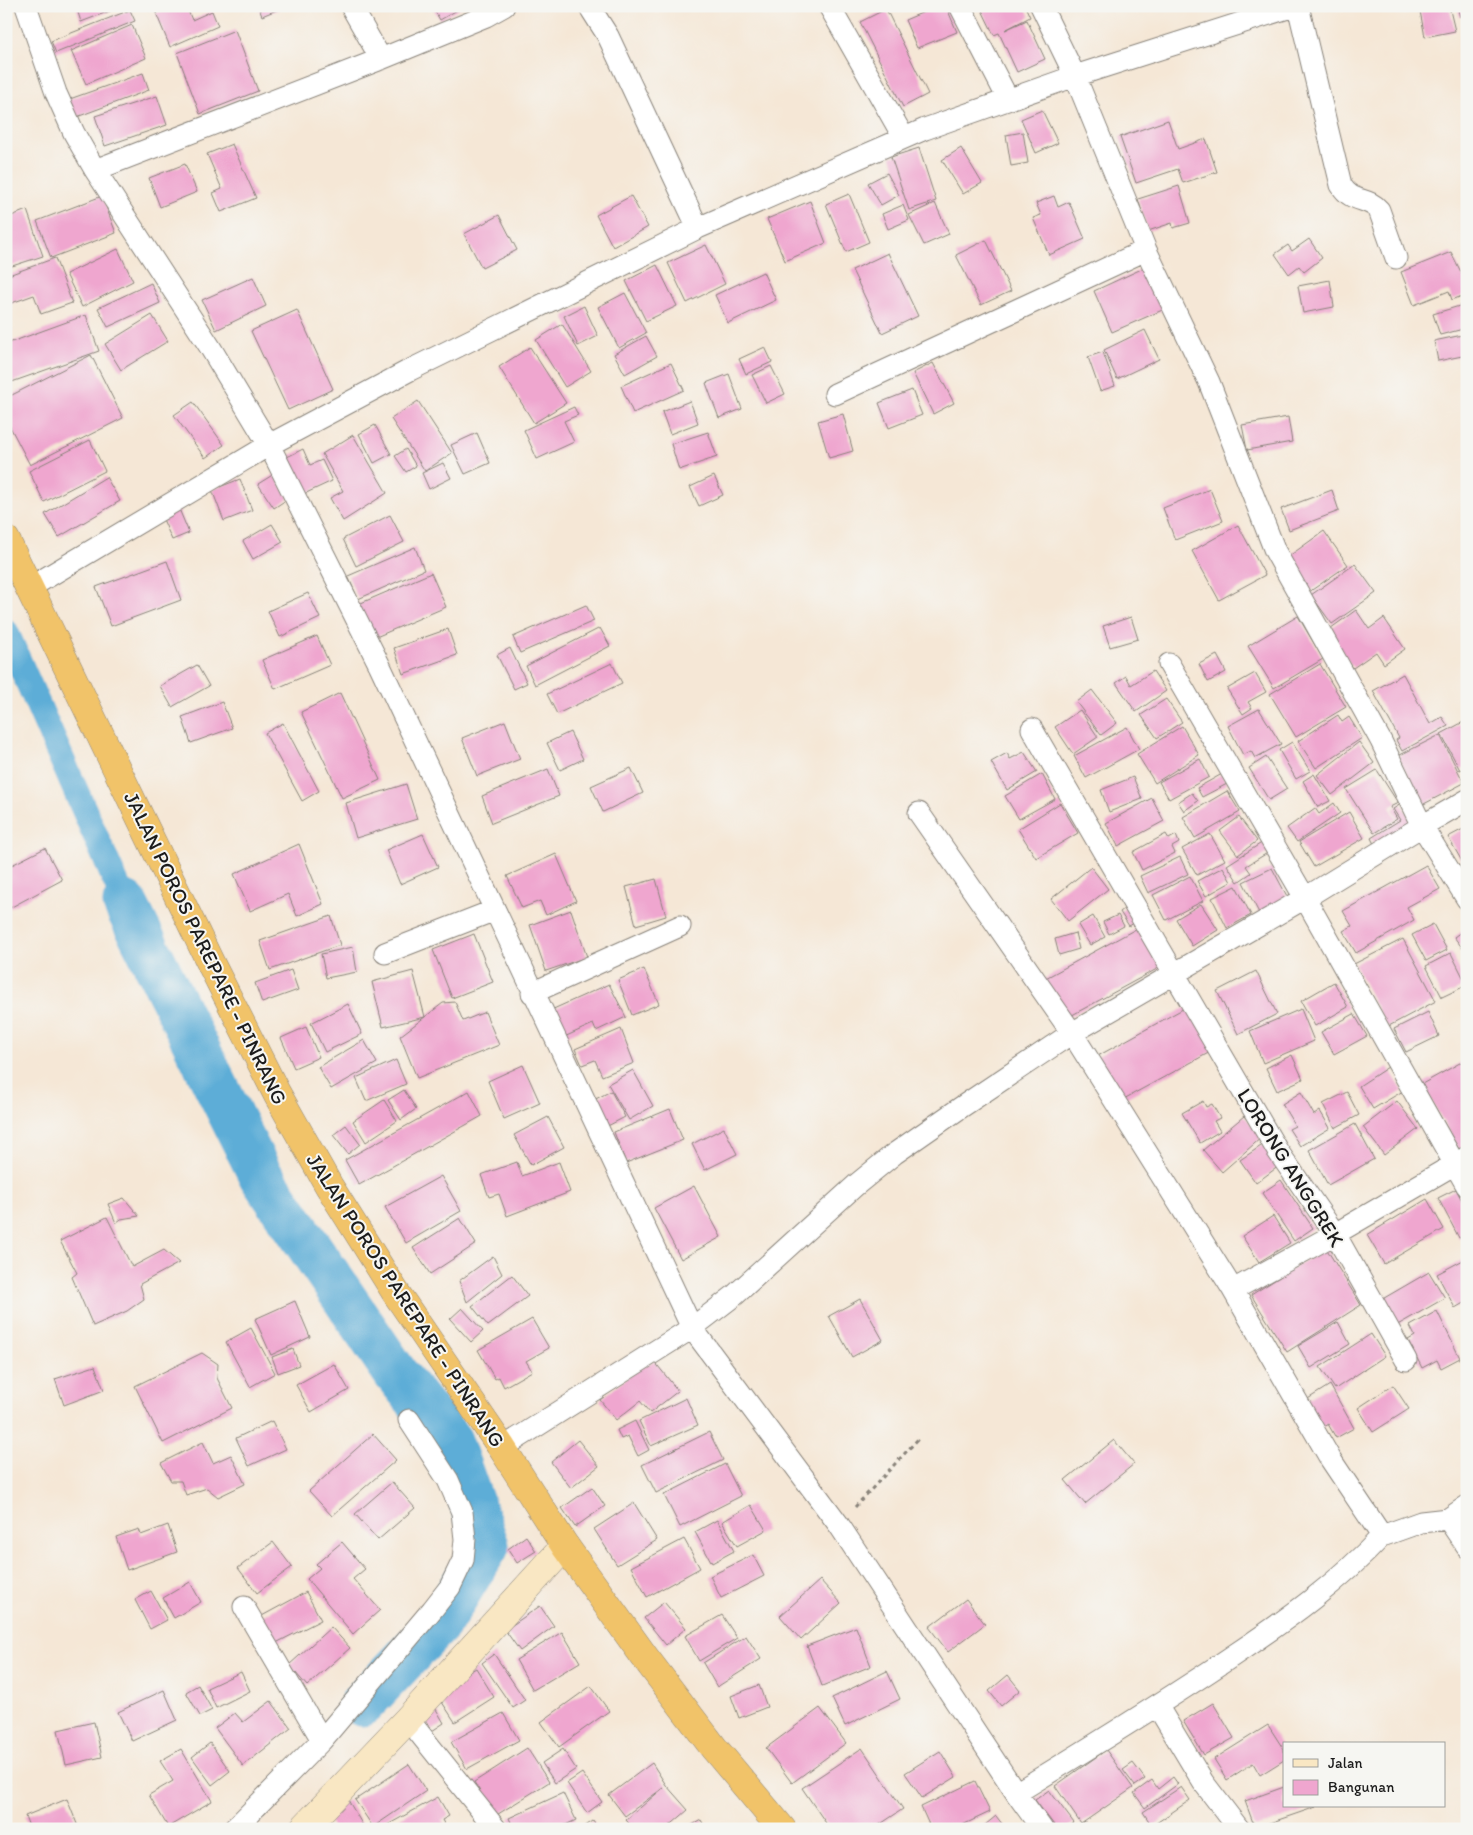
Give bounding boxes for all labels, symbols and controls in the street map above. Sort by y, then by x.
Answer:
street label: JALAN POROS PAREPARE - PINRANG [119,787,293,1109]
street label: LORONG ANGGREK [1232,1083,1350,1251]
street label: JALAN POROS PAREPARE - PINRANG [302,1148,510,1452]
legend [1283,1742,1446,1808]
text: Jalan [1328,1754,1362,1772]
text: Bangunan [1328,1778,1395,1796]

